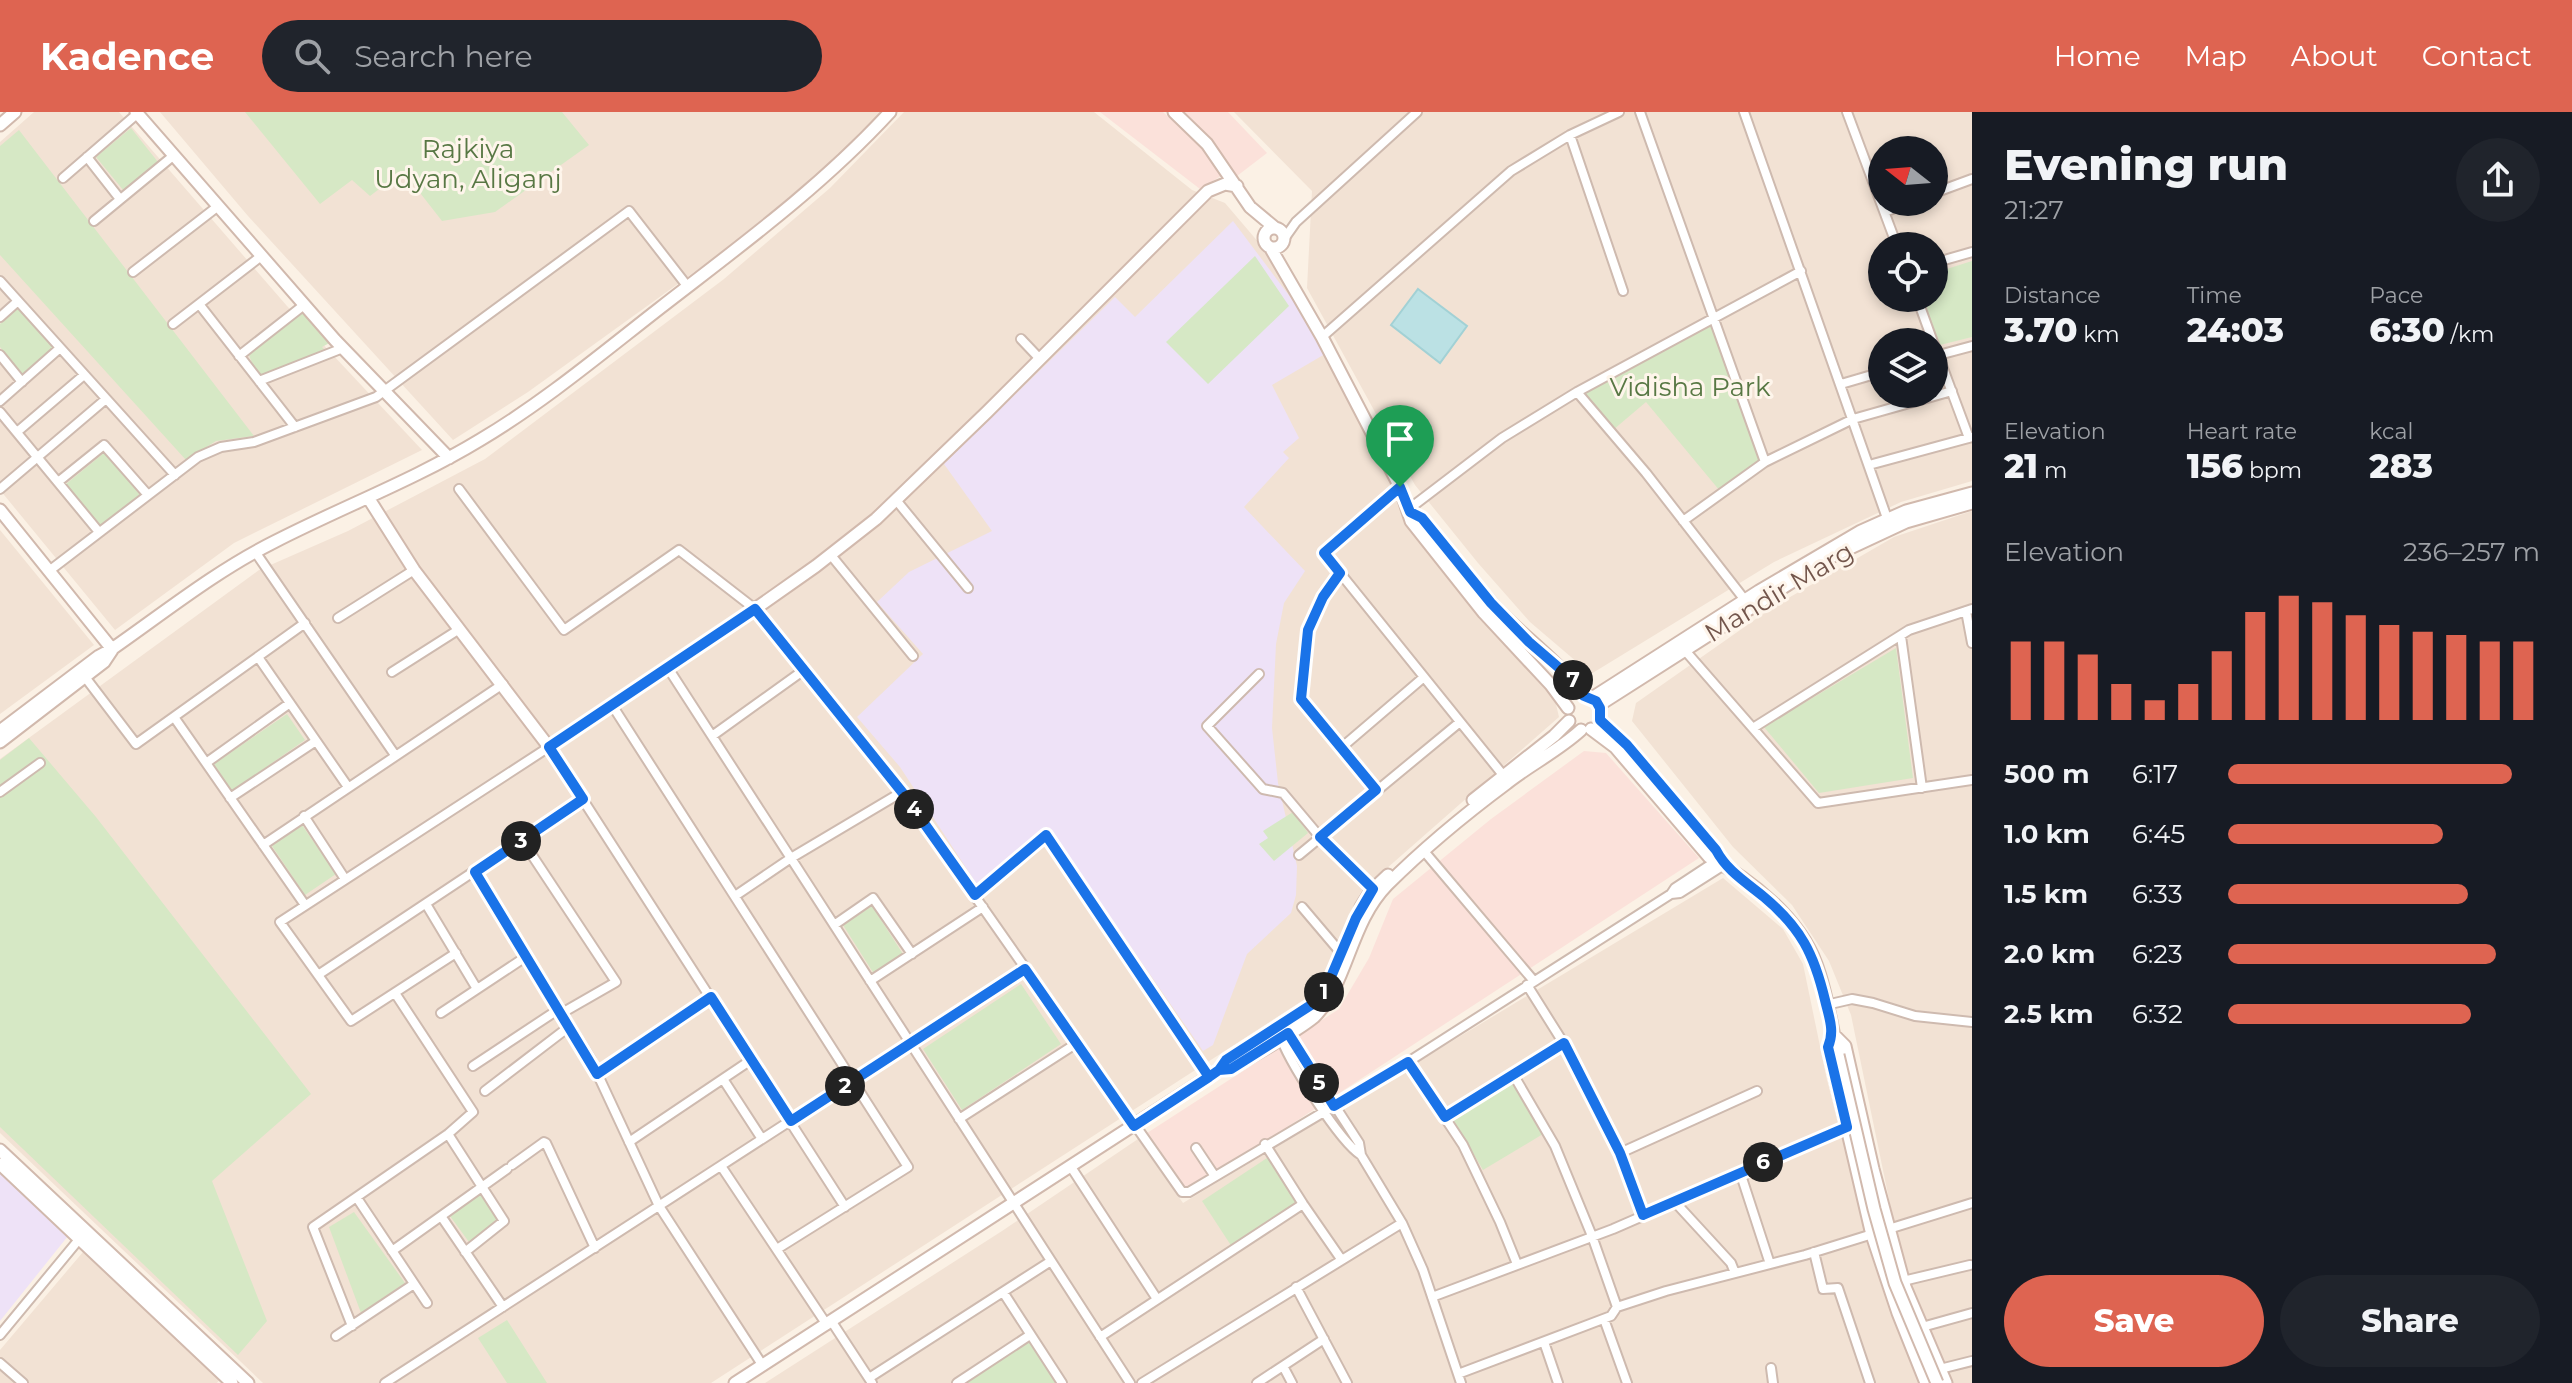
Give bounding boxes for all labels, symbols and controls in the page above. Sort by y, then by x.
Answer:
search box [262,20,822,92]
text: Kadence [40,33,214,80]
icon: search [290,34,334,78]
text: Search here [354,38,533,75]
text: Home [2054,39,2141,73]
text: Map [2185,39,2247,73]
text: About [2291,39,2378,73]
text: Contact [2422,39,2532,73]
park label: Rajkiya Udyan, Aliganj [374,133,562,195]
north arrow [1868,136,1948,216]
map controls [1868,136,1948,408]
text: Evening run [2004,137,2288,191]
button: share [2456,138,2540,222]
text: 21:27 [2004,194,2064,226]
button: locate [1868,232,1948,312]
text: Distance [2004,282,2101,309]
text: Time [2187,282,2242,309]
text: Pace [2369,282,2423,309]
text: 3.70 [2004,309,2078,351]
text: 24:03 [2187,309,2284,351]
text: 6:30 [2369,309,2445,351]
text: km [2078,321,2120,348]
text: /km [2445,321,2494,348]
button: layers [1868,328,1948,408]
park label: Vidisha Park [1609,371,1771,403]
pin [1366,405,1434,487]
icon: arrive [1378,417,1422,461]
text: Elevation [2004,418,2106,445]
text: Heart rate [2187,418,2297,445]
text: kcal [2369,418,2413,445]
text: 21 [2004,445,2038,487]
text: 156 [2187,445,2243,487]
text: 283 [2369,445,2433,487]
text: m [2038,457,2067,484]
text: bpm [2243,457,2302,484]
street label: Mandir Marg [1699,535,1859,649]
text: Elevation [2004,536,2124,568]
text: 236–257 m [2403,536,2540,568]
pin: 7 [1553,660,1593,700]
text: 7 [1566,666,1580,693]
text: 500 m [2004,758,2089,790]
text: 6:17 [2132,758,2178,790]
pin: 4 [894,789,934,829]
text: 4 [906,795,922,822]
text: 1.0 km [2004,818,2090,850]
text: 6:45 [2132,818,2185,850]
pin: 3 [501,821,541,861]
text: 3 [514,827,528,854]
text: 1.5 km [2004,878,2088,910]
text: 6:33 [2132,878,2183,910]
text: 2.0 km [2004,938,2095,970]
text: 6:23 [2132,938,2183,970]
pin: 1 [1304,972,1344,1012]
text: 1 [1320,978,1328,1005]
text: 2.5 km [2004,998,2093,1030]
text: 6:32 [2132,998,2183,1030]
pin: 5 [1299,1063,1339,1103]
pin: 2 [825,1066,865,1106]
text: 5 [1312,1069,1326,1096]
text: 2 [839,1072,851,1099]
pin: 6 [1743,1142,1783,1182]
text: 6 [1756,1148,1770,1175]
button: Save [2004,1275,2264,1367]
button: Share [2280,1275,2540,1367]

